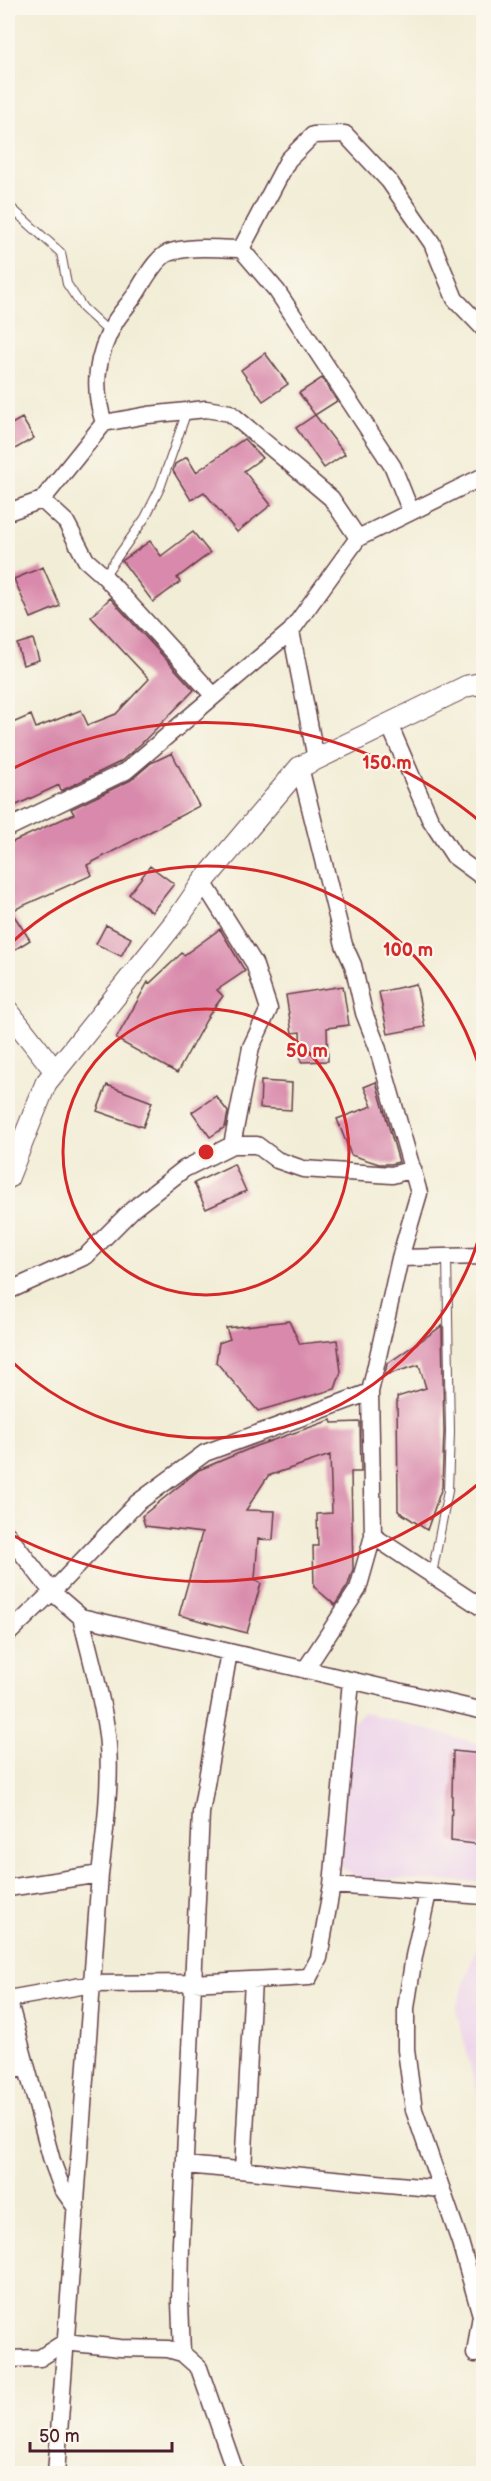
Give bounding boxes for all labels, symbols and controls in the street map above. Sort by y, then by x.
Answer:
text: 150 m [362,753,412,774]
text: 100 m [383,940,433,961]
text: 50 m [286,1041,328,1062]
centre of rings [196,1142,216,1162]
scale bar [30,2415,172,2453]
text: 50 m [39,2426,80,2447]

